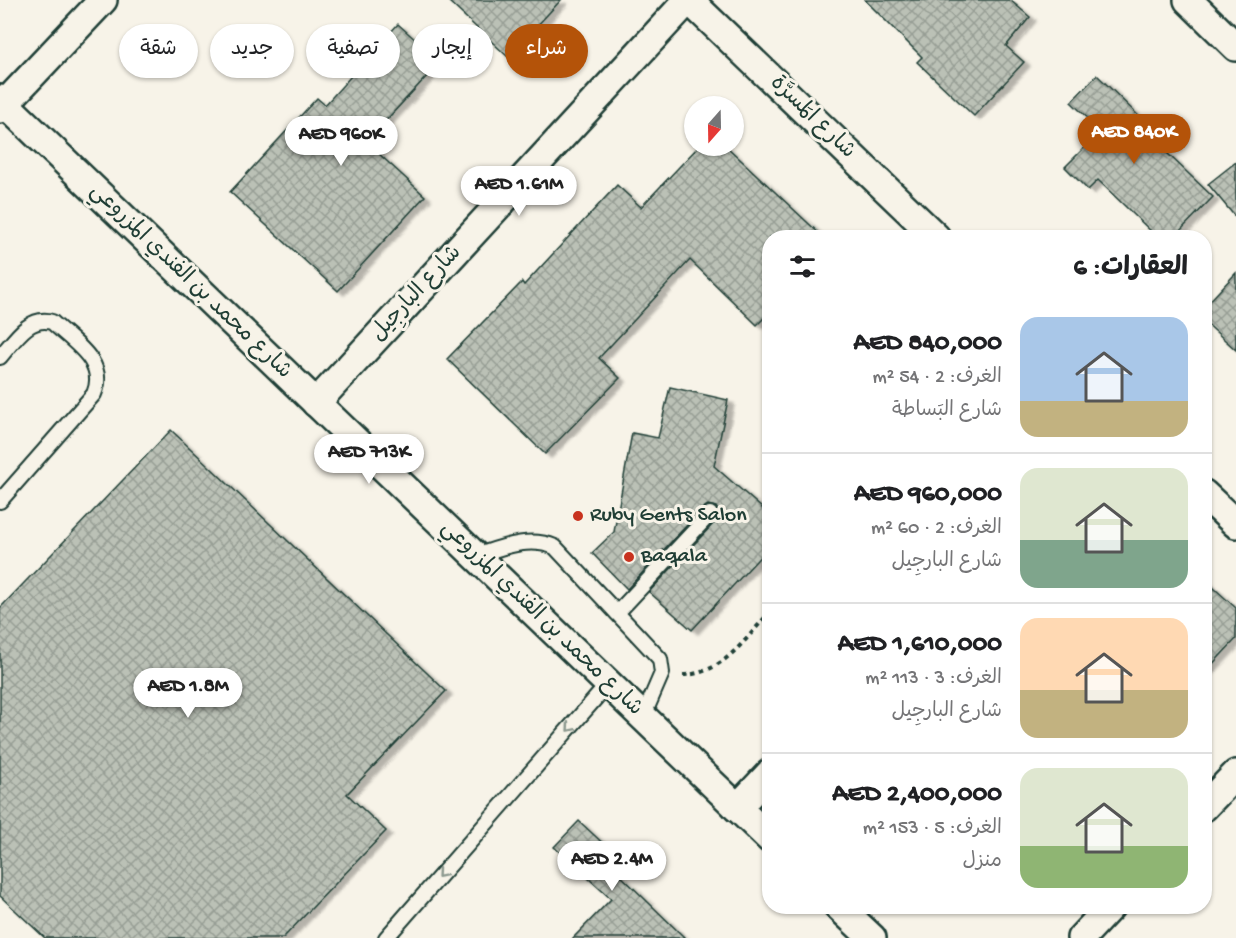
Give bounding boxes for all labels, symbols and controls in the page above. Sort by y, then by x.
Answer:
chip: شقة [119,24,198,78]
chip: جديد [210,24,294,78]
chip: تصفية [306,24,400,78]
chip: إيجار [412,24,493,78]
chip: شراء [505,24,588,78]
street label: شارع المَسرَّة [764,70,861,165]
north arrow [684,96,744,156]
map controls [684,96,744,156]
pin: AED 840K [1072,114,1196,165]
pin: AED 960K [279,116,403,167]
text: AED 840K [1092,122,1176,145]
text: AED 960K [299,124,383,147]
pin: AED 1.61M [450,166,588,217]
text: AED 1.61M [475,174,563,197]
street label: شارع محمد بن الفندي المزروعي [82,179,296,387]
street label: شارع البارجِيل [366,241,469,348]
icon: filters [786,250,819,283]
text: العقارات: 6 [1073,254,1188,285]
text: AED 840,000 [854,329,1002,360]
icon: home [1068,341,1140,413]
text: الغرف: 2 · 54 m² [872,367,1002,390]
text: شارع البَساطة [892,400,1002,423]
pin: AED 713K [307,434,431,485]
text: AED 713K [328,442,410,465]
text: AED 960,000 [854,480,1002,511]
icon: home [1068,492,1140,564]
place label: Ruby Gents Salon [590,503,747,529]
marker: Ruby Gents Salon [571,509,585,523]
street label: شارع محمد بن الفندي المزروعي [433,516,647,724]
text: الغرف: 2 · 60 m² [871,518,1002,541]
place label: Baqala [640,544,708,570]
marker: Baqala [622,550,636,564]
text: شارع البارجِيل [892,551,1002,574]
text: AED 1,610,000 [838,630,1002,661]
icon: home [1068,642,1140,714]
pin: AED 1.8M [126,668,250,719]
text: الغرف: 3 · 113 m² [865,668,1002,691]
text: AED 1.8M [147,676,229,699]
text: شارع البارجِيل [892,701,1002,724]
one-way arrow [566,721,577,732]
text: AED 2,400,000 [832,780,1002,811]
icon: home [1068,792,1140,864]
text: الغرف: 5 · 153 m² [863,818,1002,841]
pin: AED 2.4M [550,841,674,892]
text: AED 2.4M [571,849,653,872]
text: منزل [963,851,1002,874]
one-way arrow [437,868,448,878]

